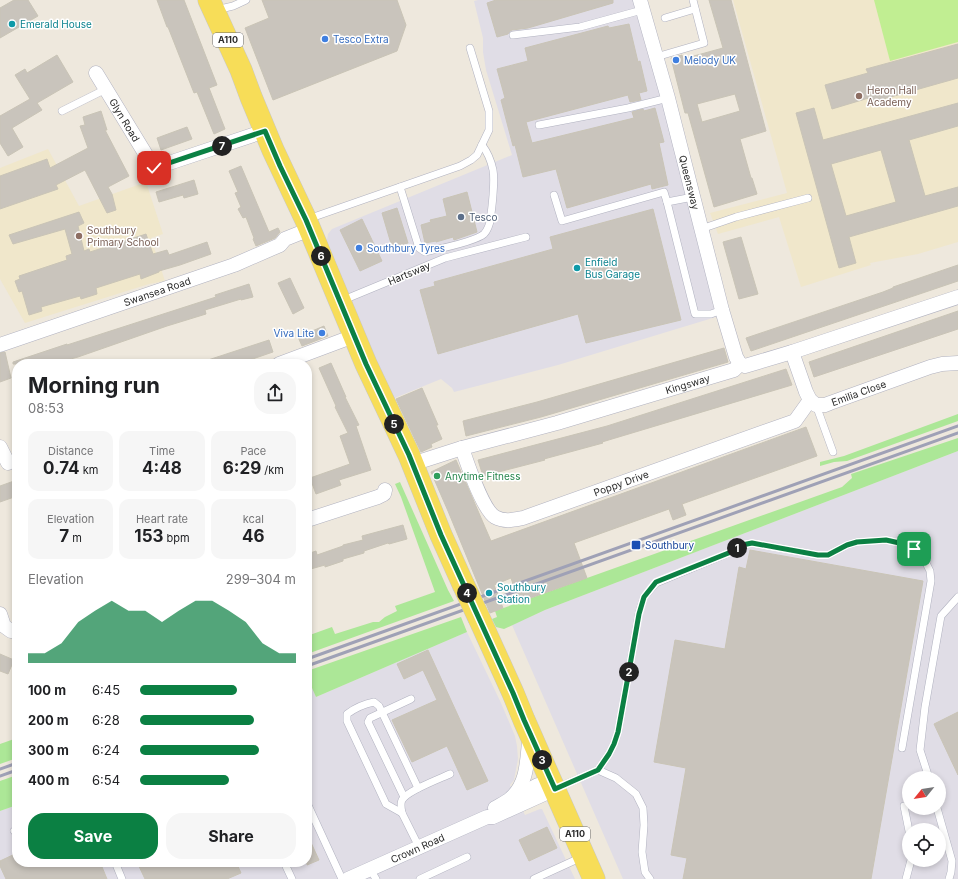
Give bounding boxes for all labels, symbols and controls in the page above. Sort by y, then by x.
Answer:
place label: Emerald House [20,18,92,30]
marker: Emerald House [7,19,17,29]
road number: A110 [213,33,243,47]
place label: Tesco Extra [333,33,389,45]
marker: Tesco Extra [320,34,330,44]
place label: Melody UK [684,54,736,66]
marker: Melody UK [671,55,681,65]
place label: Heron Hall Academy [867,84,916,108]
marker: Heron Hall Academy [854,91,864,101]
street label: Glyn Road [107,96,142,144]
pin: 7 [212,136,232,156]
text: 7 [219,139,225,153]
pin [137,151,171,185]
street label: Queensway [677,154,702,211]
icon: check [143,157,165,179]
place label: Tesco [469,211,498,223]
marker: Tesco [456,212,466,222]
place label: Southbury Primary School [87,224,159,248]
marker: Southbury Primary School [74,231,84,241]
place label: Southbury Tyres [367,242,445,254]
marker: Southbury Tyres [354,243,364,253]
pin: 6 [311,246,331,266]
text: 6 [317,249,325,263]
place label: Enfield Bus Garage [585,256,640,280]
street label: Hartsway [386,259,432,287]
marker: Enfield Bus Garage [572,263,582,273]
street label: Swansea Road [122,274,192,308]
place label: Viva Lite [274,327,314,339]
marker: Viva Lite [317,328,327,338]
street label: Kingsway [664,371,712,396]
text: Morning run [28,372,160,398]
button: share [254,372,296,414]
street label: Emilia Close [830,377,888,408]
text: 08:53 [28,400,64,416]
pin: 5 [384,414,404,434]
text: 5 [390,417,398,431]
text: Distance [48,444,93,458]
text: Time [149,444,175,458]
text: Pace [240,444,266,458]
text: 0.74 [43,458,80,478]
text: 4:48 [142,458,182,478]
text: 6:29 [223,458,261,478]
text: km [80,463,98,477]
text: /km [261,463,284,477]
street label: Poppy Drive [592,468,650,498]
place label: Anytime Fitness [445,470,520,482]
marker: Anytime Fitness [432,471,442,481]
text: Elevation [47,512,94,526]
text: Heart rate [136,512,188,526]
text: kcal [243,512,264,526]
text: 7 [59,526,69,546]
text: 153 [134,526,163,546]
text: 46 [242,526,265,546]
text: m [69,531,82,545]
text: bpm [163,531,190,545]
pin [897,532,931,566]
pin: 1 [727,538,747,558]
icon: arrive [903,538,925,560]
marker: Southbury [630,539,642,551]
place label: Southbury [645,539,694,551]
text: 1 [735,541,739,555]
text: Elevation [28,571,84,587]
text: 299–304 m [226,571,296,587]
place label: Southbury Station [497,581,546,605]
pin: 4 [457,583,477,603]
text: 4 [463,586,471,600]
marker: Southbury Station [484,588,494,598]
pin: 2 [619,662,639,682]
text: 2 [626,665,632,679]
text: 100 m [28,682,66,698]
text: 6:45 [92,682,120,698]
text: 200 m [28,712,69,728]
text: 6:28 [92,712,120,728]
text: 300 m [28,742,69,758]
text: 6:24 [92,742,120,758]
pin: 3 [532,750,552,770]
text: 3 [538,753,546,767]
north arrow [902,771,946,815]
map controls [902,771,946,867]
text: 400 m [28,772,69,788]
text: 6:54 [92,772,120,788]
button: Save [28,813,158,859]
button: Share [166,813,296,859]
button: locate [902,823,946,867]
road number: A110 [560,827,590,841]
street label: Crown Road [389,831,446,865]

